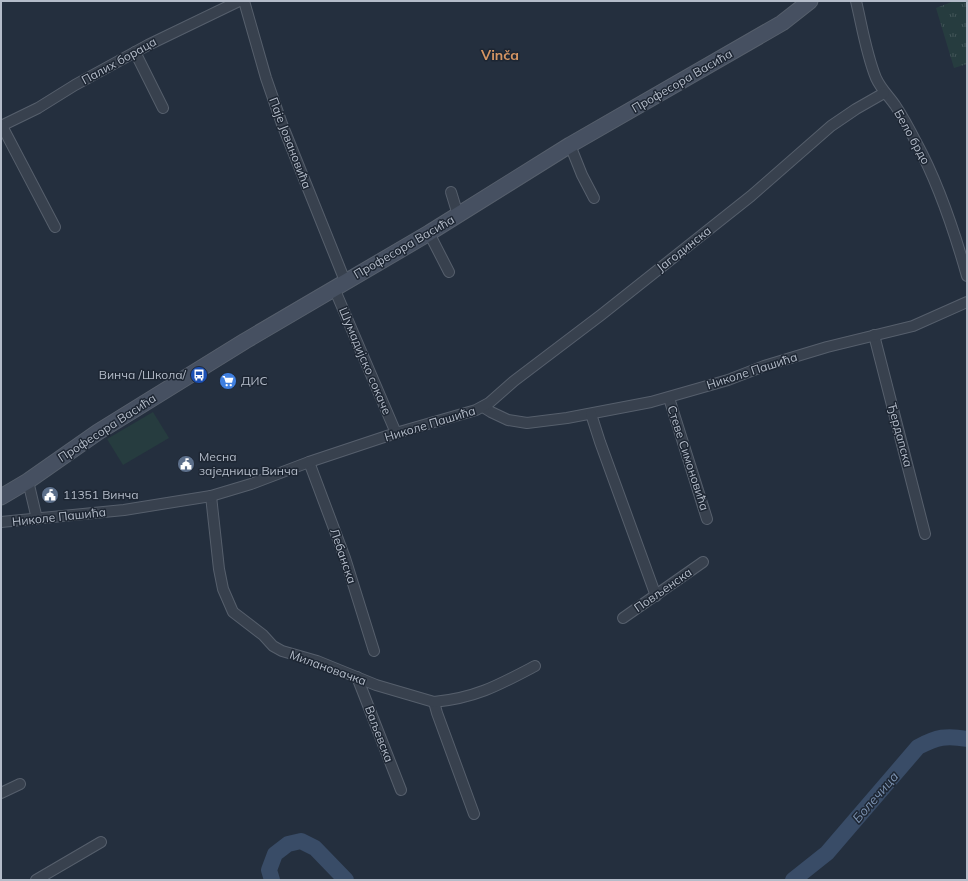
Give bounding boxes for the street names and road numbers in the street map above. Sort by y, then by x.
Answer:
street label: Палих бораца [79,34,159,87]
street label: Професора Васића [629,46,735,116]
street label: Паје Јовановића [266,95,315,191]
street label: Бело брдо [891,107,934,167]
street label: Професора Васића [351,212,457,282]
street label: Јагодинска [653,223,714,275]
street label: Шумадијско сокаче [336,305,395,417]
street label: Николе Пашића [705,349,799,392]
street label: Професора Васића [55,390,159,465]
street label: Ђердапска [885,401,916,469]
street label: Николе Пашића [383,403,477,444]
street label: Стеве Симоновића [664,403,713,512]
street label: Николе Пашића [11,504,107,529]
street label: Лебанска [327,526,360,585]
street label: Повљенска [631,564,695,615]
street label: Милановачка [288,647,369,688]
street label: Ваљевска [362,703,397,764]

